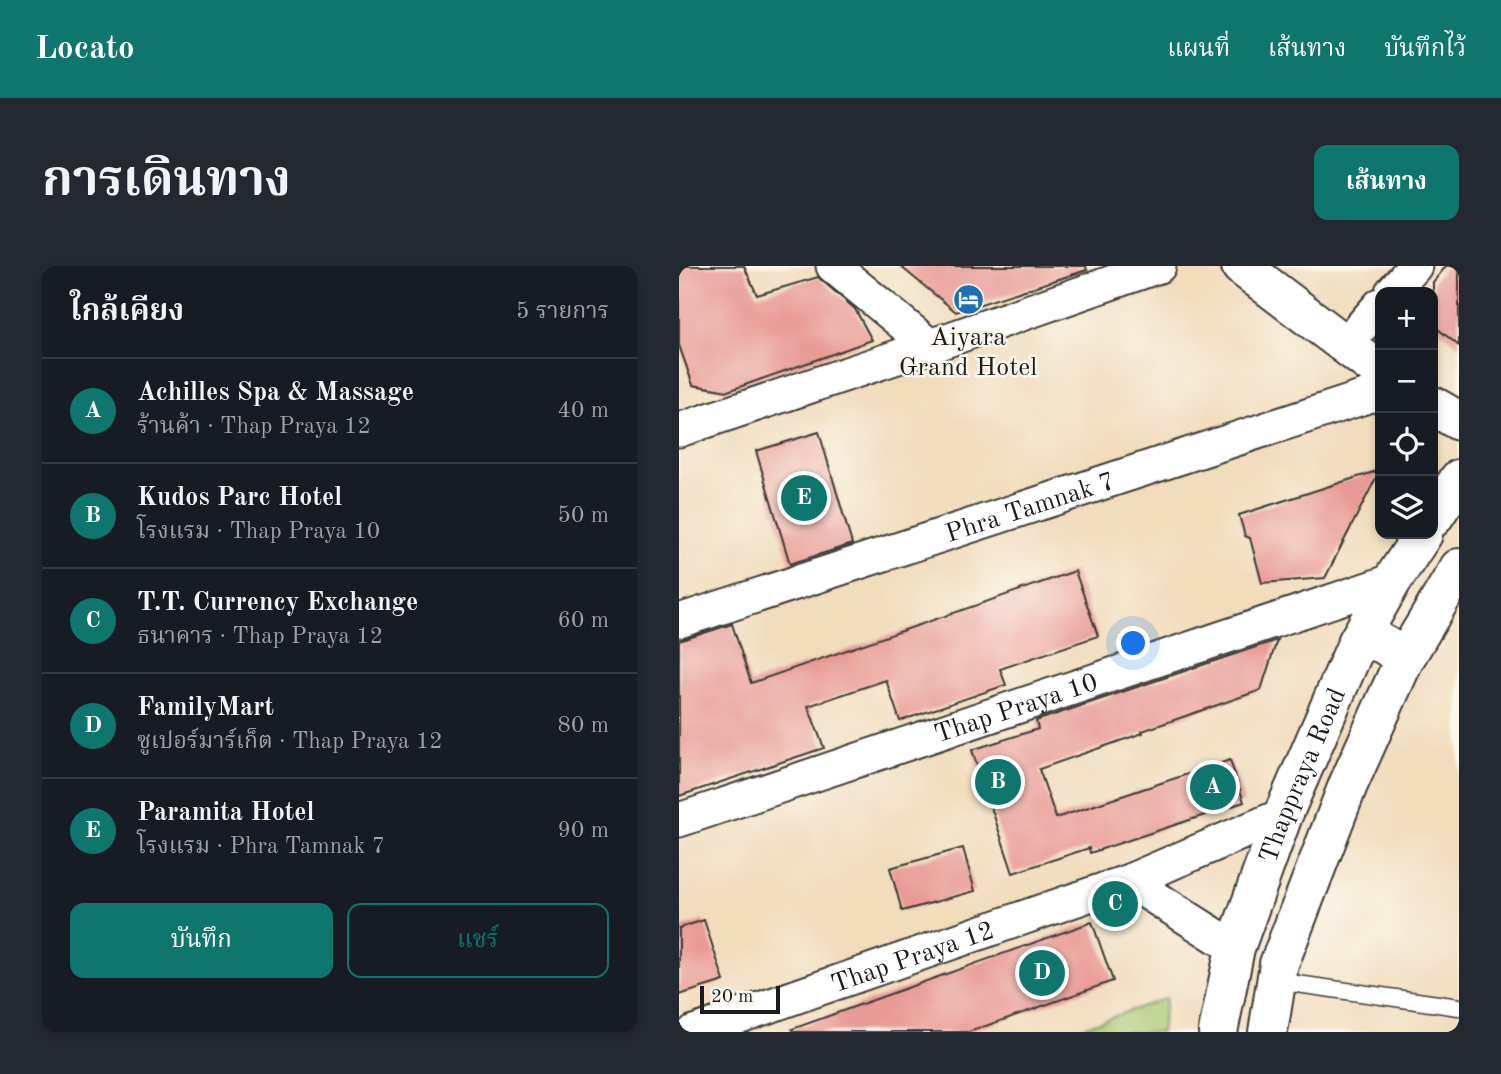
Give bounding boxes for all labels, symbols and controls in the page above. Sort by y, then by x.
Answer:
text: Locato [35,33,135,66]
text: แผนที่ [1167,38,1230,62]
text: เส้นทาง [1268,38,1346,62]
text: บันทึกไว้ [1384,38,1466,62]
button: เส้นทาง [1314,145,1459,220]
text: การเดินทาง [42,158,291,207]
hotel icon: Aiyara Grand Hotel [951,283,985,317]
map controls [1375,287,1438,539]
button: + [1375,287,1438,350]
text: ใกล้เคียง [70,297,184,327]
text: 5 รายการ [516,300,609,323]
place label: Aiyara Grand Hotel [899,325,1037,381]
button: − [1375,350,1438,413]
text: Achilles Spa & Massage [137,380,414,406]
text: A [84,399,102,422]
text: 40 m [558,399,609,422]
button: locate [1375,413,1438,476]
text: ร้านค้า · Thap Praya 12 [137,415,371,438]
street label: Phra Tamnak 7 [943,469,1118,548]
pin: E [781,472,827,524]
button: layers [1375,476,1438,539]
text: Kudos Parc Hotel [137,485,342,511]
text: B [85,504,101,527]
text: 50 m [558,504,609,527]
text: โรงแรม · Thap Praya 10 [137,520,380,543]
text: T.T. Currency Exchange [137,590,418,616]
text: C [85,609,101,632]
text: 60 m [558,609,609,632]
text: ธนาคาร · Thap Praya 12 [137,625,383,648]
your location [1116,626,1150,660]
street label: Thap Praya 10 [931,670,1101,748]
street label: Thappraya Road [1256,685,1351,867]
text: FamilyMart [137,695,274,721]
text: D [84,714,102,737]
text: 80 m [558,714,609,737]
text: ซูเปอร์มาร์เก็ต · Thap Praya 12 [137,730,443,753]
pin: B [975,756,1021,808]
pin: A [1190,761,1236,813]
text: Paramita Hotel [137,800,315,826]
text: E [85,819,101,842]
text: 90 m [558,819,609,842]
text: โรงแรม · Phra Tamnak 7 [137,835,385,858]
pin: C [1092,878,1138,930]
button: บันทึก [70,903,333,978]
button: แชร์ [347,903,609,978]
street label: Thap Praya 12 [828,918,998,998]
pin: D [1019,947,1065,999]
scale bar [700,983,781,1015]
text: 20 m [711,988,753,1007]

